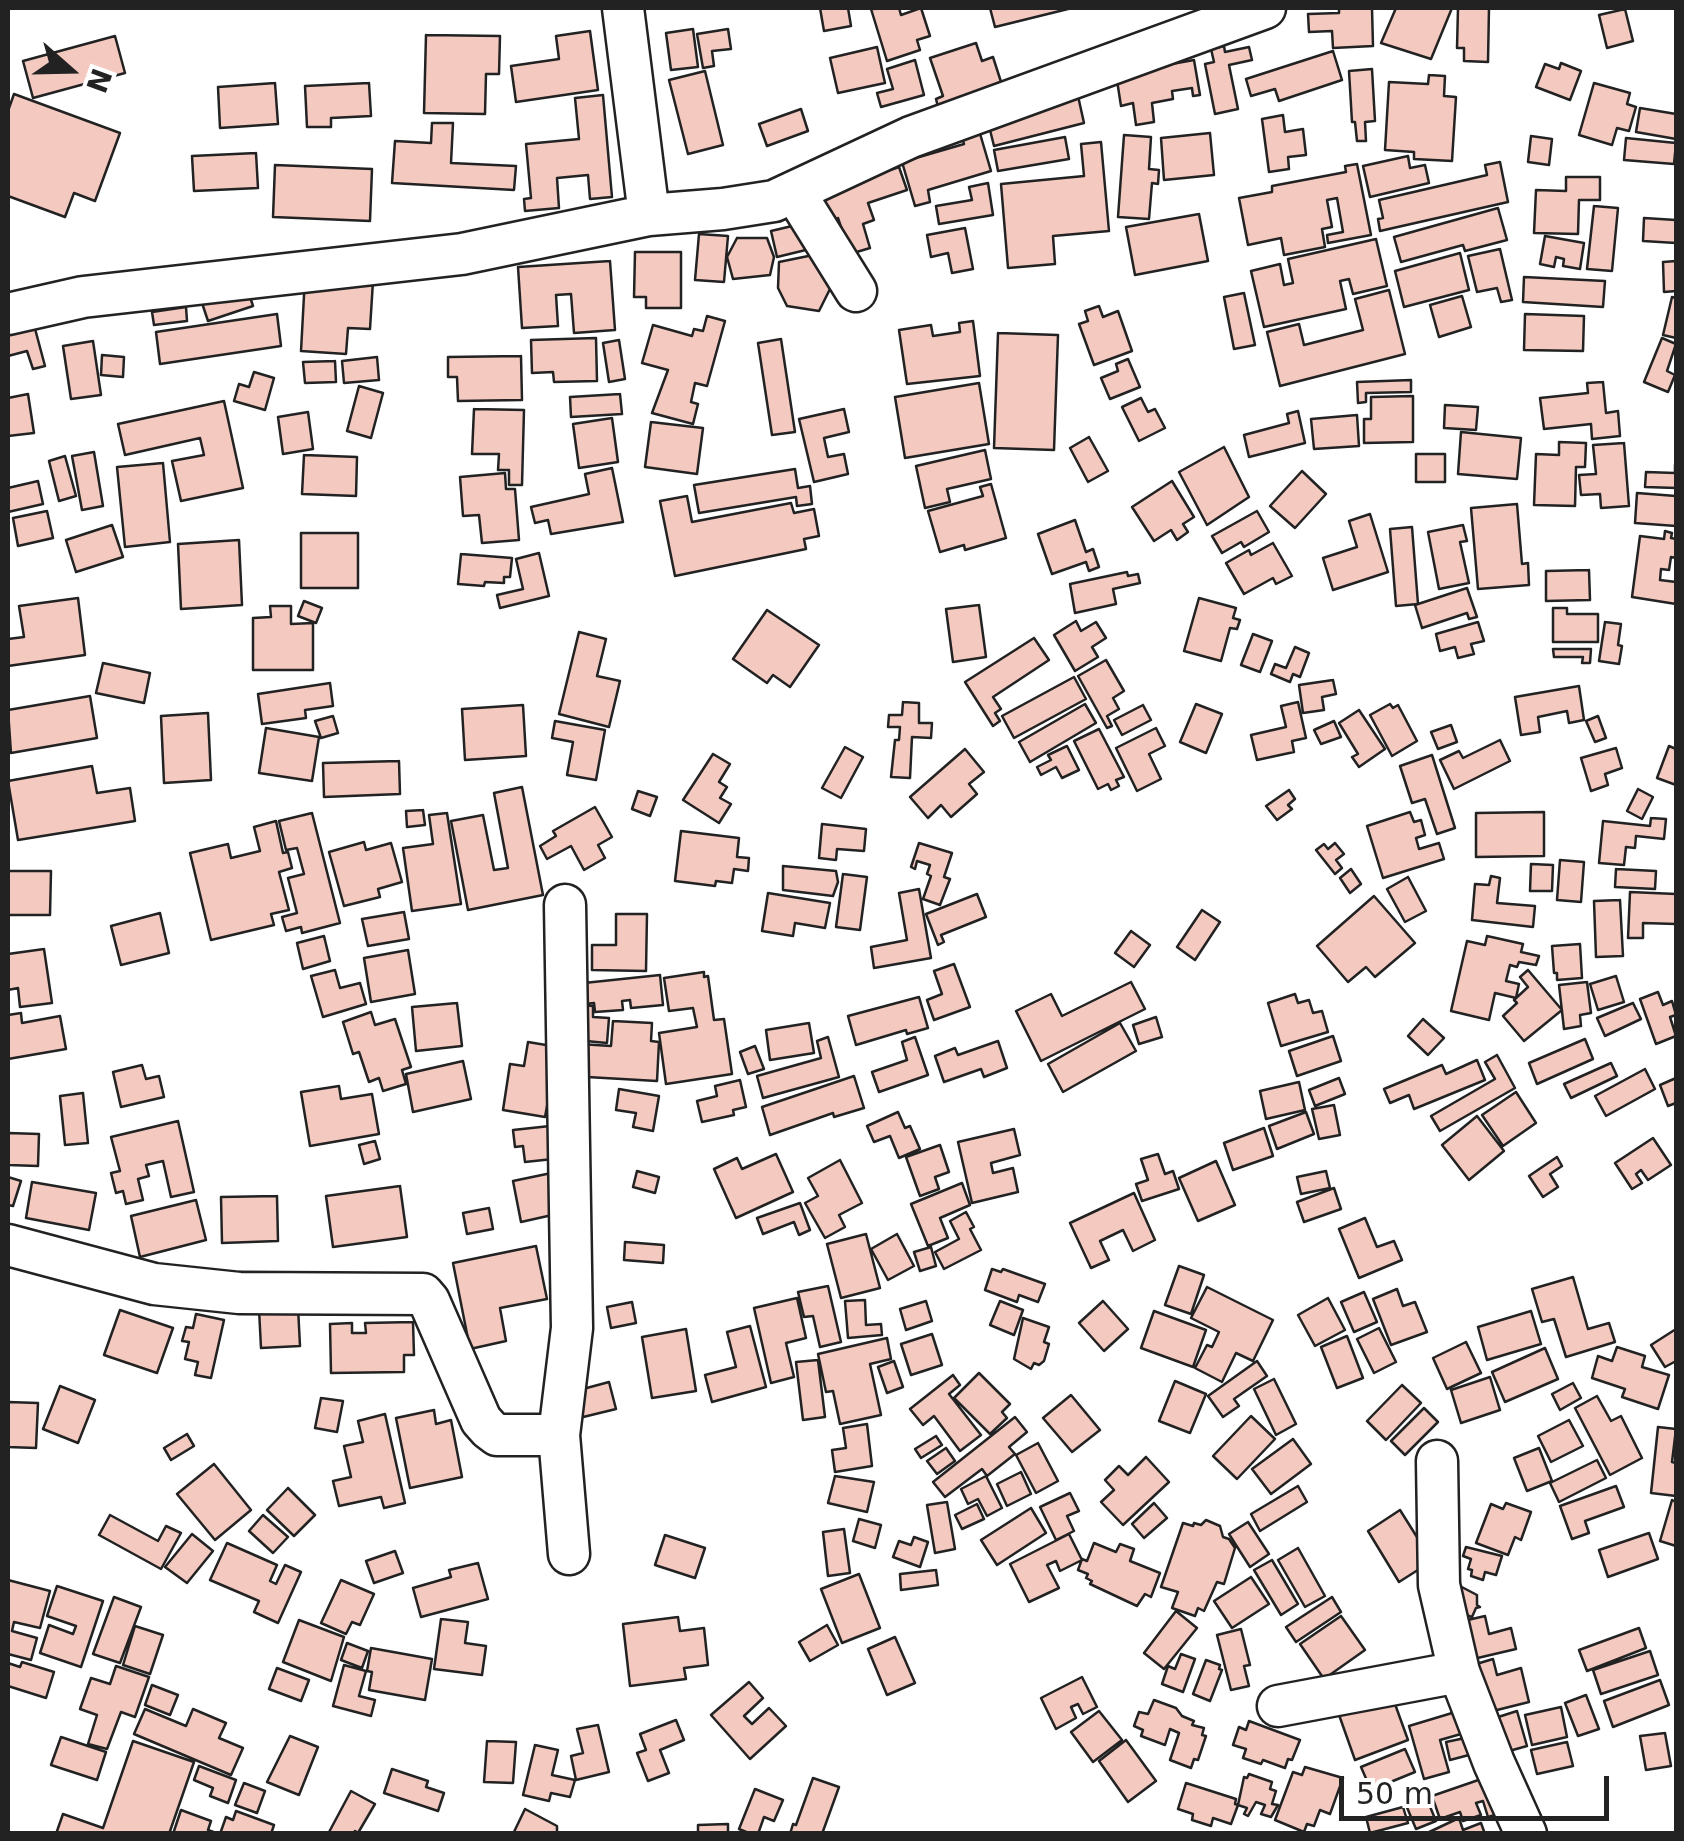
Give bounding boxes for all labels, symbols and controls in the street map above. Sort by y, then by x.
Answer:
north arrow [20,20,120,120]
text: N [79,64,118,97]
scale bar [1344,1756,1614,1818]
text: 50 m [1356,1776,1433,1811]

